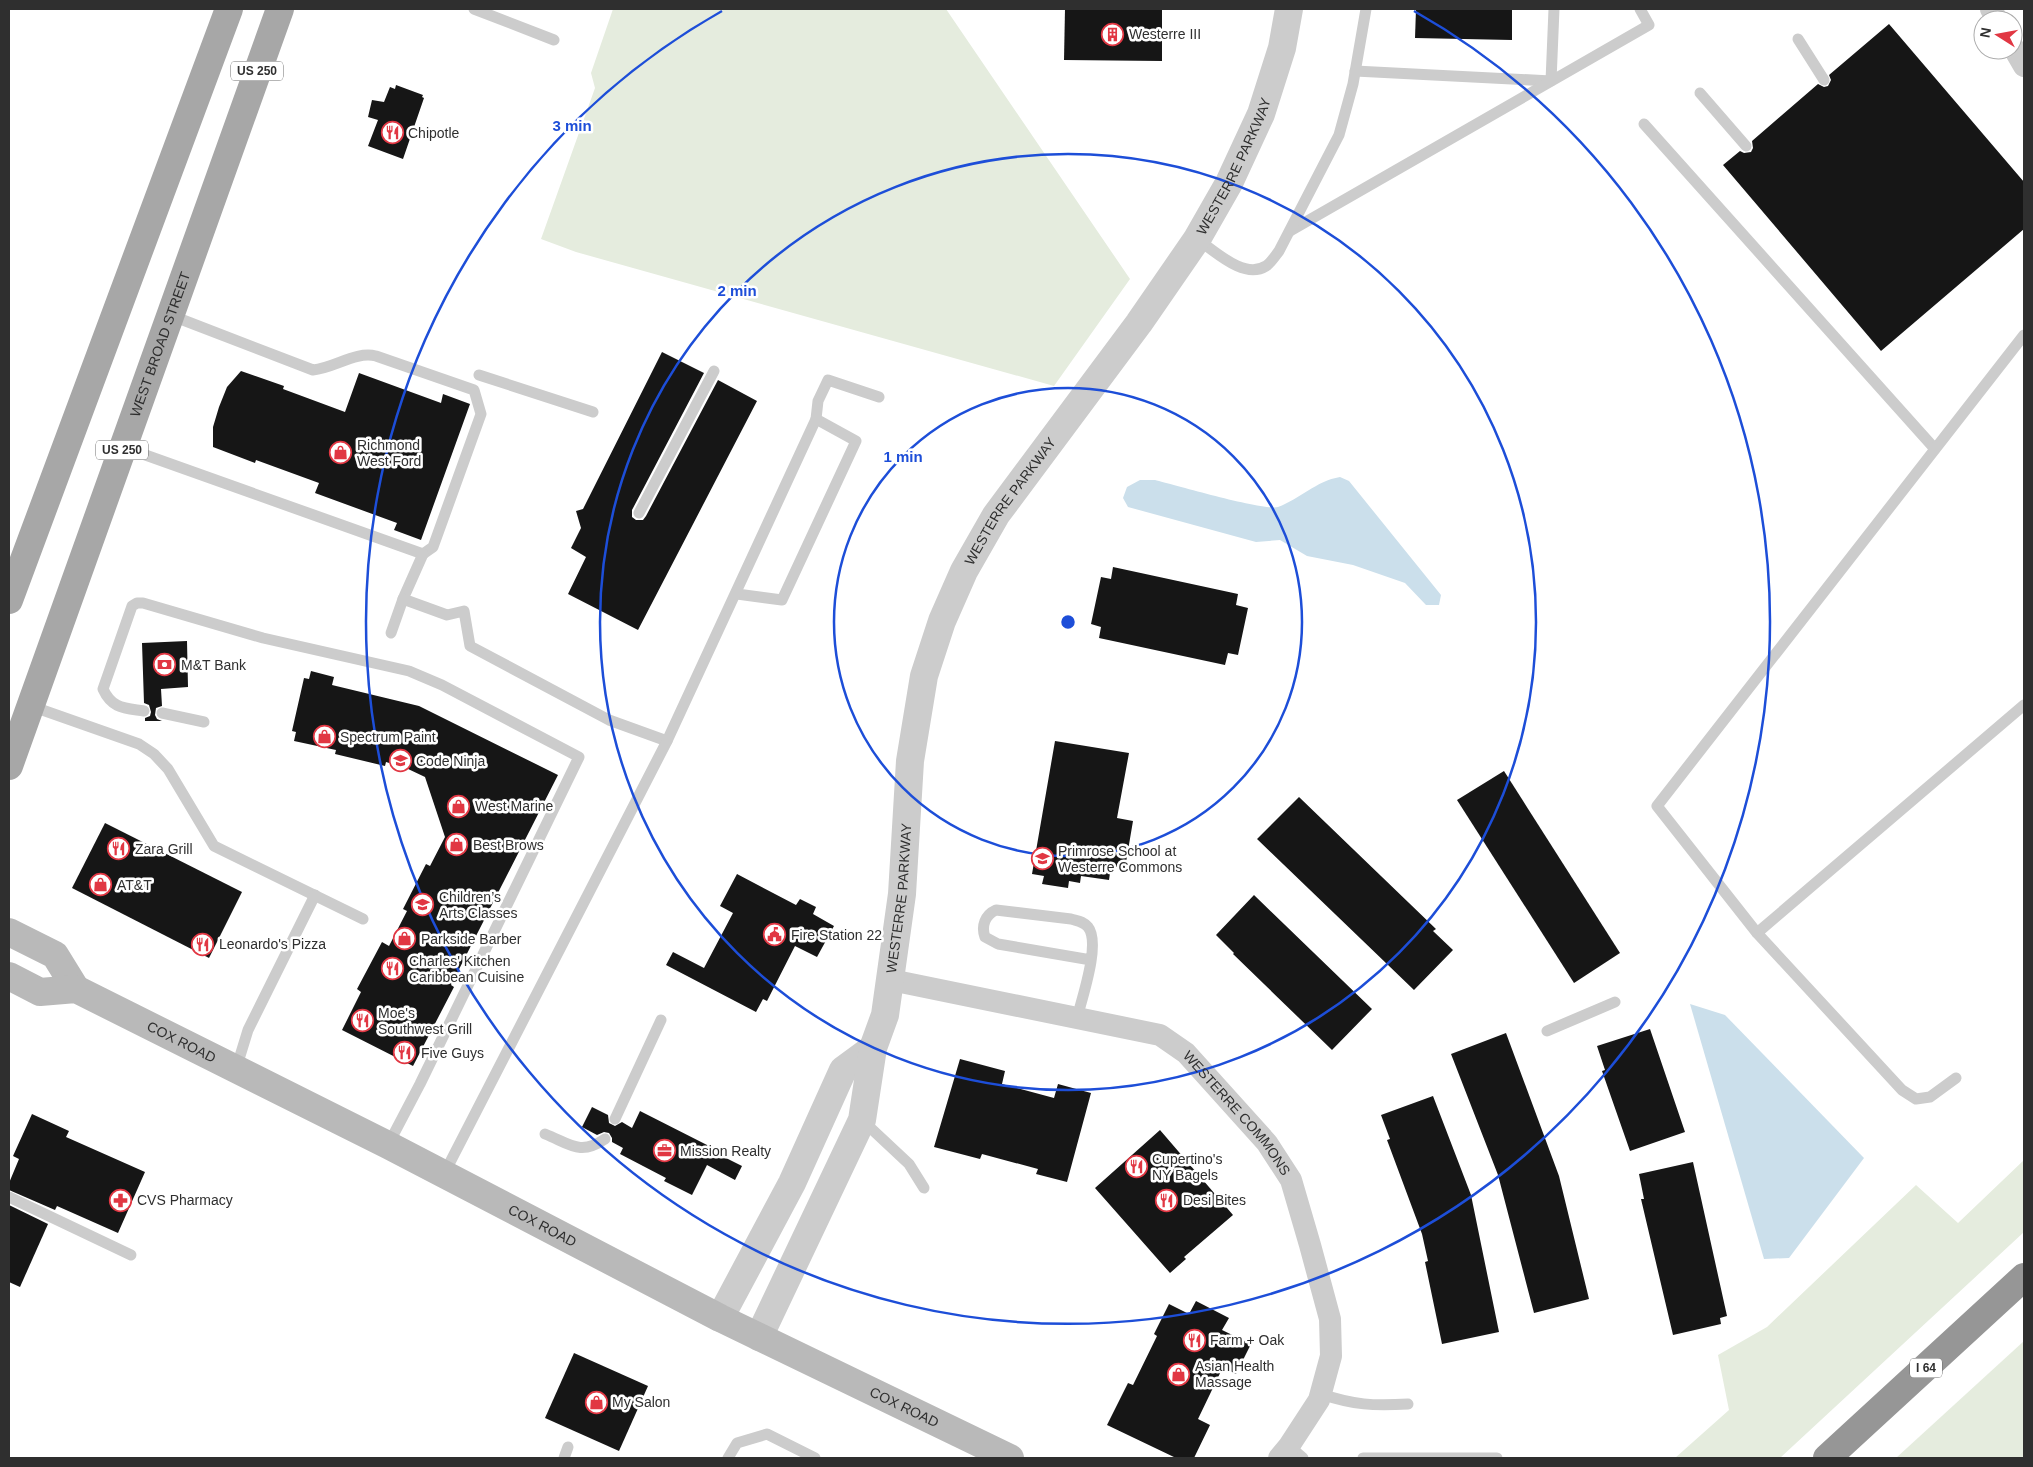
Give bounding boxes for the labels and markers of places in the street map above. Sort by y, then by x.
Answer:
building icon: Westerre III [1101,22,1125,46]
place label: Westerre III [1129,26,1201,42]
restaurant icon: Chipotle [380,121,404,145]
place label: Chipotle [408,125,460,141]
place label: Richmond West Ford [357,437,421,469]
shop icon: Richmond West Ford [329,441,353,465]
centre of rings [1059,613,1077,631]
bank icon: M&T Bank [153,653,177,677]
place label: M&T Bank [181,657,247,673]
shop icon: Spectrum Paint [312,725,336,749]
place label: Spectrum Paint [340,729,436,745]
school or university icon: Code Ninja [388,749,412,773]
place label: Code Ninja [416,753,485,769]
shop icon: West Marine [447,794,471,818]
place label: West Marine [475,798,554,814]
shop icon: Best Brows [445,833,469,857]
restaurant icon: Zara Grill [107,837,131,861]
place label: Best Brows [473,837,544,853]
place label: Zara Grill [135,841,193,857]
place label: Primrose School at Westerre Commons [1058,843,1182,875]
school or university icon: Primrose School at Westerre Commons [1030,847,1054,871]
shop icon: AT&T [89,873,113,897]
place label: AT&T [117,877,152,893]
place label: Children’s Arts Classes [439,889,518,921]
school or university icon: Children’s Arts Classes [411,893,435,917]
public building icon: Fire Station 22 [763,923,787,947]
shop icon: Parkside Barber [393,927,417,951]
place label: Fire Station 22 [791,927,882,943]
place label: Parkside Barber [421,931,522,947]
restaurant icon: Leonardo's Pizza [191,932,215,956]
place label: Leonardo's Pizza [219,936,326,952]
place label: Charles' Kitchen Caribbean Cuisine [409,953,524,985]
restaurant icon: Charles' Kitchen Caribbean Cuisine [381,957,405,981]
place label: Moe's Southwest Grill [378,1005,472,1037]
restaurant icon: Moe's Southwest Grill [350,1009,374,1033]
restaurant icon: Five Guys [393,1041,417,1065]
place label: Five Guys [421,1045,484,1061]
office icon: Mission Realty [652,1139,676,1163]
place label: Mission Realty [680,1143,771,1159]
place label: Cupertino's NY Bagels [1152,1151,1222,1183]
restaurant icon: Cupertino's NY Bagels [1124,1155,1148,1179]
pharmacy icon: CVS Pharmacy [109,1188,133,1212]
restaurant icon: Desi Bites [1155,1188,1179,1212]
place label: CVS Pharmacy [137,1192,233,1208]
place label: Desi Bites [1183,1192,1246,1208]
restaurant icon: Farm + Oak [1182,1328,1206,1352]
place label: Farm + Oak [1210,1332,1285,1348]
place label: Asian Health Massage [1195,1358,1274,1390]
shop icon: Asian Health Massage [1167,1362,1191,1386]
shop icon: My Salon [584,1390,608,1414]
place label: My Salon [612,1394,670,1410]

